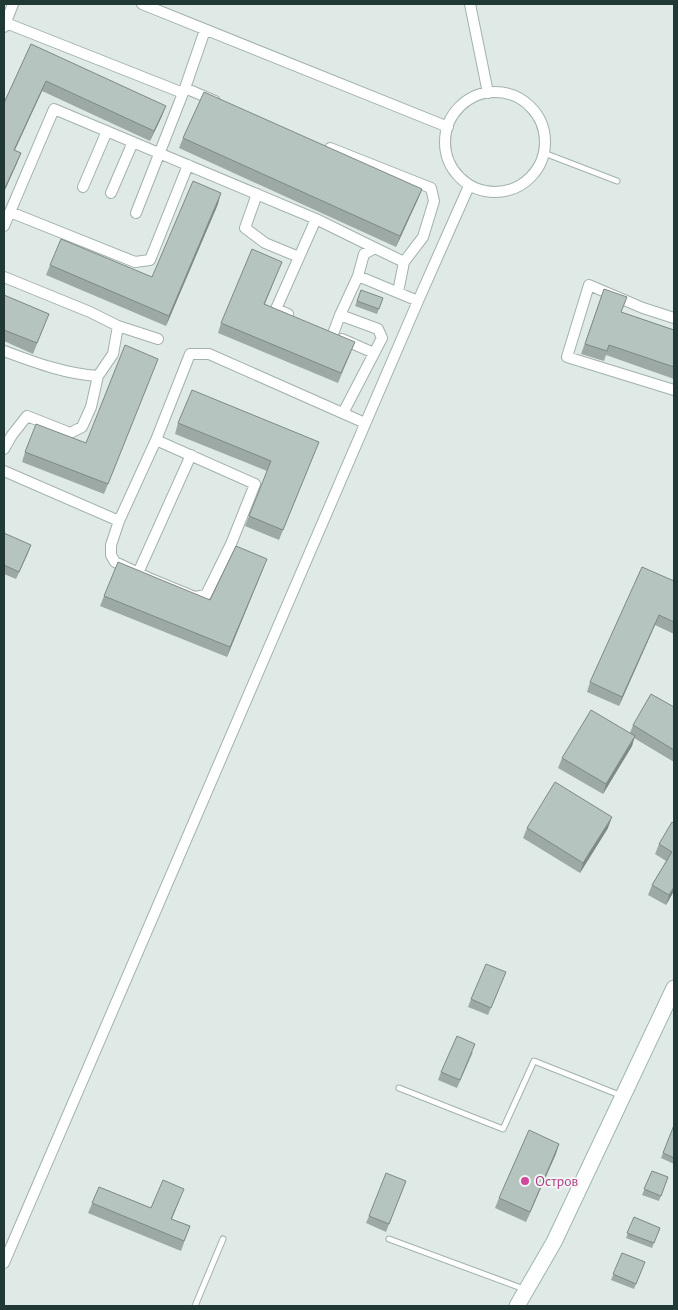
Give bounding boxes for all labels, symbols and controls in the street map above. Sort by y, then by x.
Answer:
place label: Остров [535,1174,578,1189]
marker: Остров [519,1175,531,1187]

